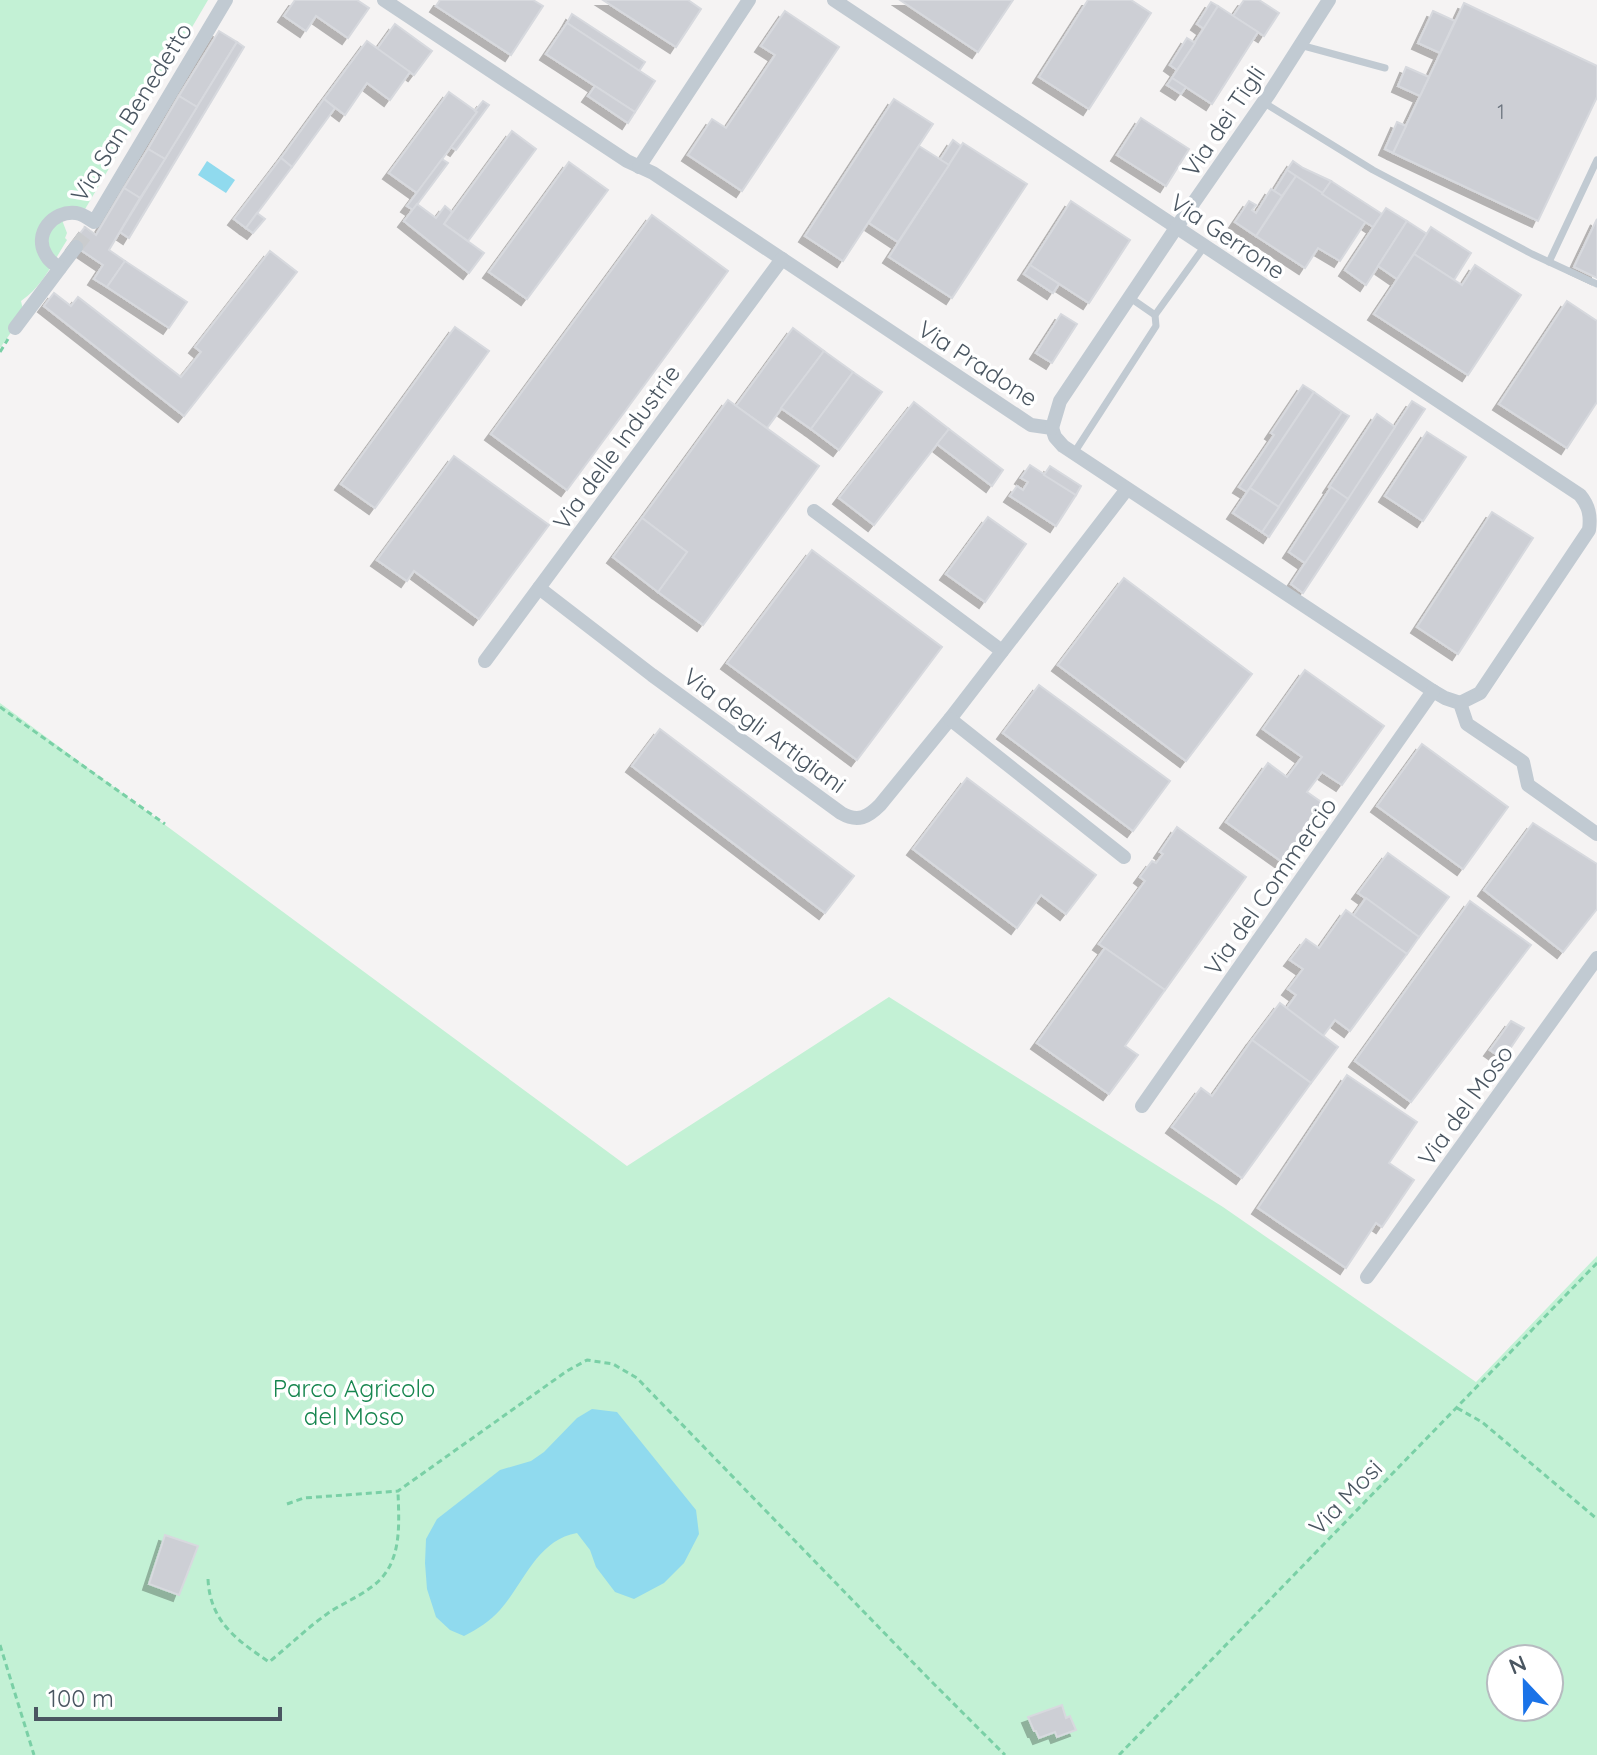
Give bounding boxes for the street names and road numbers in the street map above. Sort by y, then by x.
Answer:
street label: Via San Benedetto [64,17,198,207]
street label: Via dei Tigli [1175,60,1271,182]
street label: Via Gerrone [1165,187,1291,285]
street label: Via Pradone [913,313,1043,413]
street label: Via delle Industrie [546,358,686,536]
street label: Via degli Artigiani [678,661,852,799]
street label: Via del Commercio [1197,791,1343,981]
street label: Via del Moso [1411,1039,1519,1171]
street label: Via Mosi [1302,1453,1388,1541]

